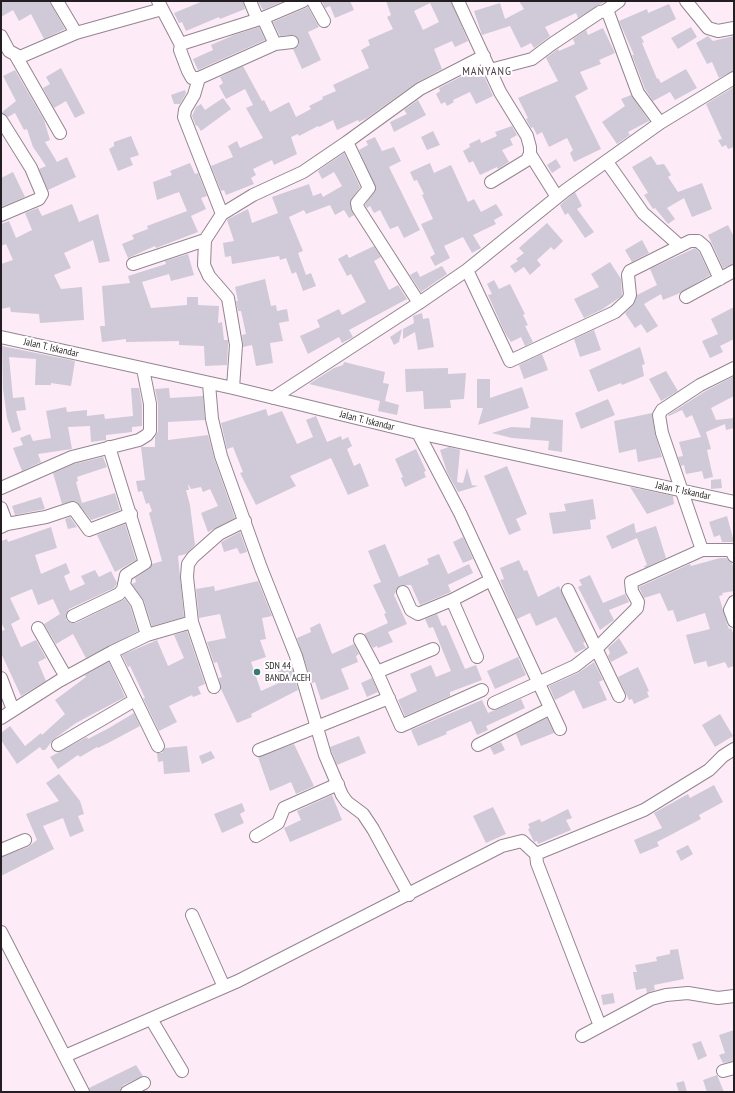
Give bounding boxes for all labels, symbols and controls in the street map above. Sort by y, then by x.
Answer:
district label: MANYANG [462,65,512,79]
street label: Jalan T. Iskandar [22,336,80,360]
street label: Jalan T. Iskandar [338,408,396,434]
street label: Jalan T. Iskandar [654,479,712,503]
place label: SDN 44 BANDA ACEH [265,660,310,684]
marker: SDN 44 BANDA ACEH [252,667,262,677]

